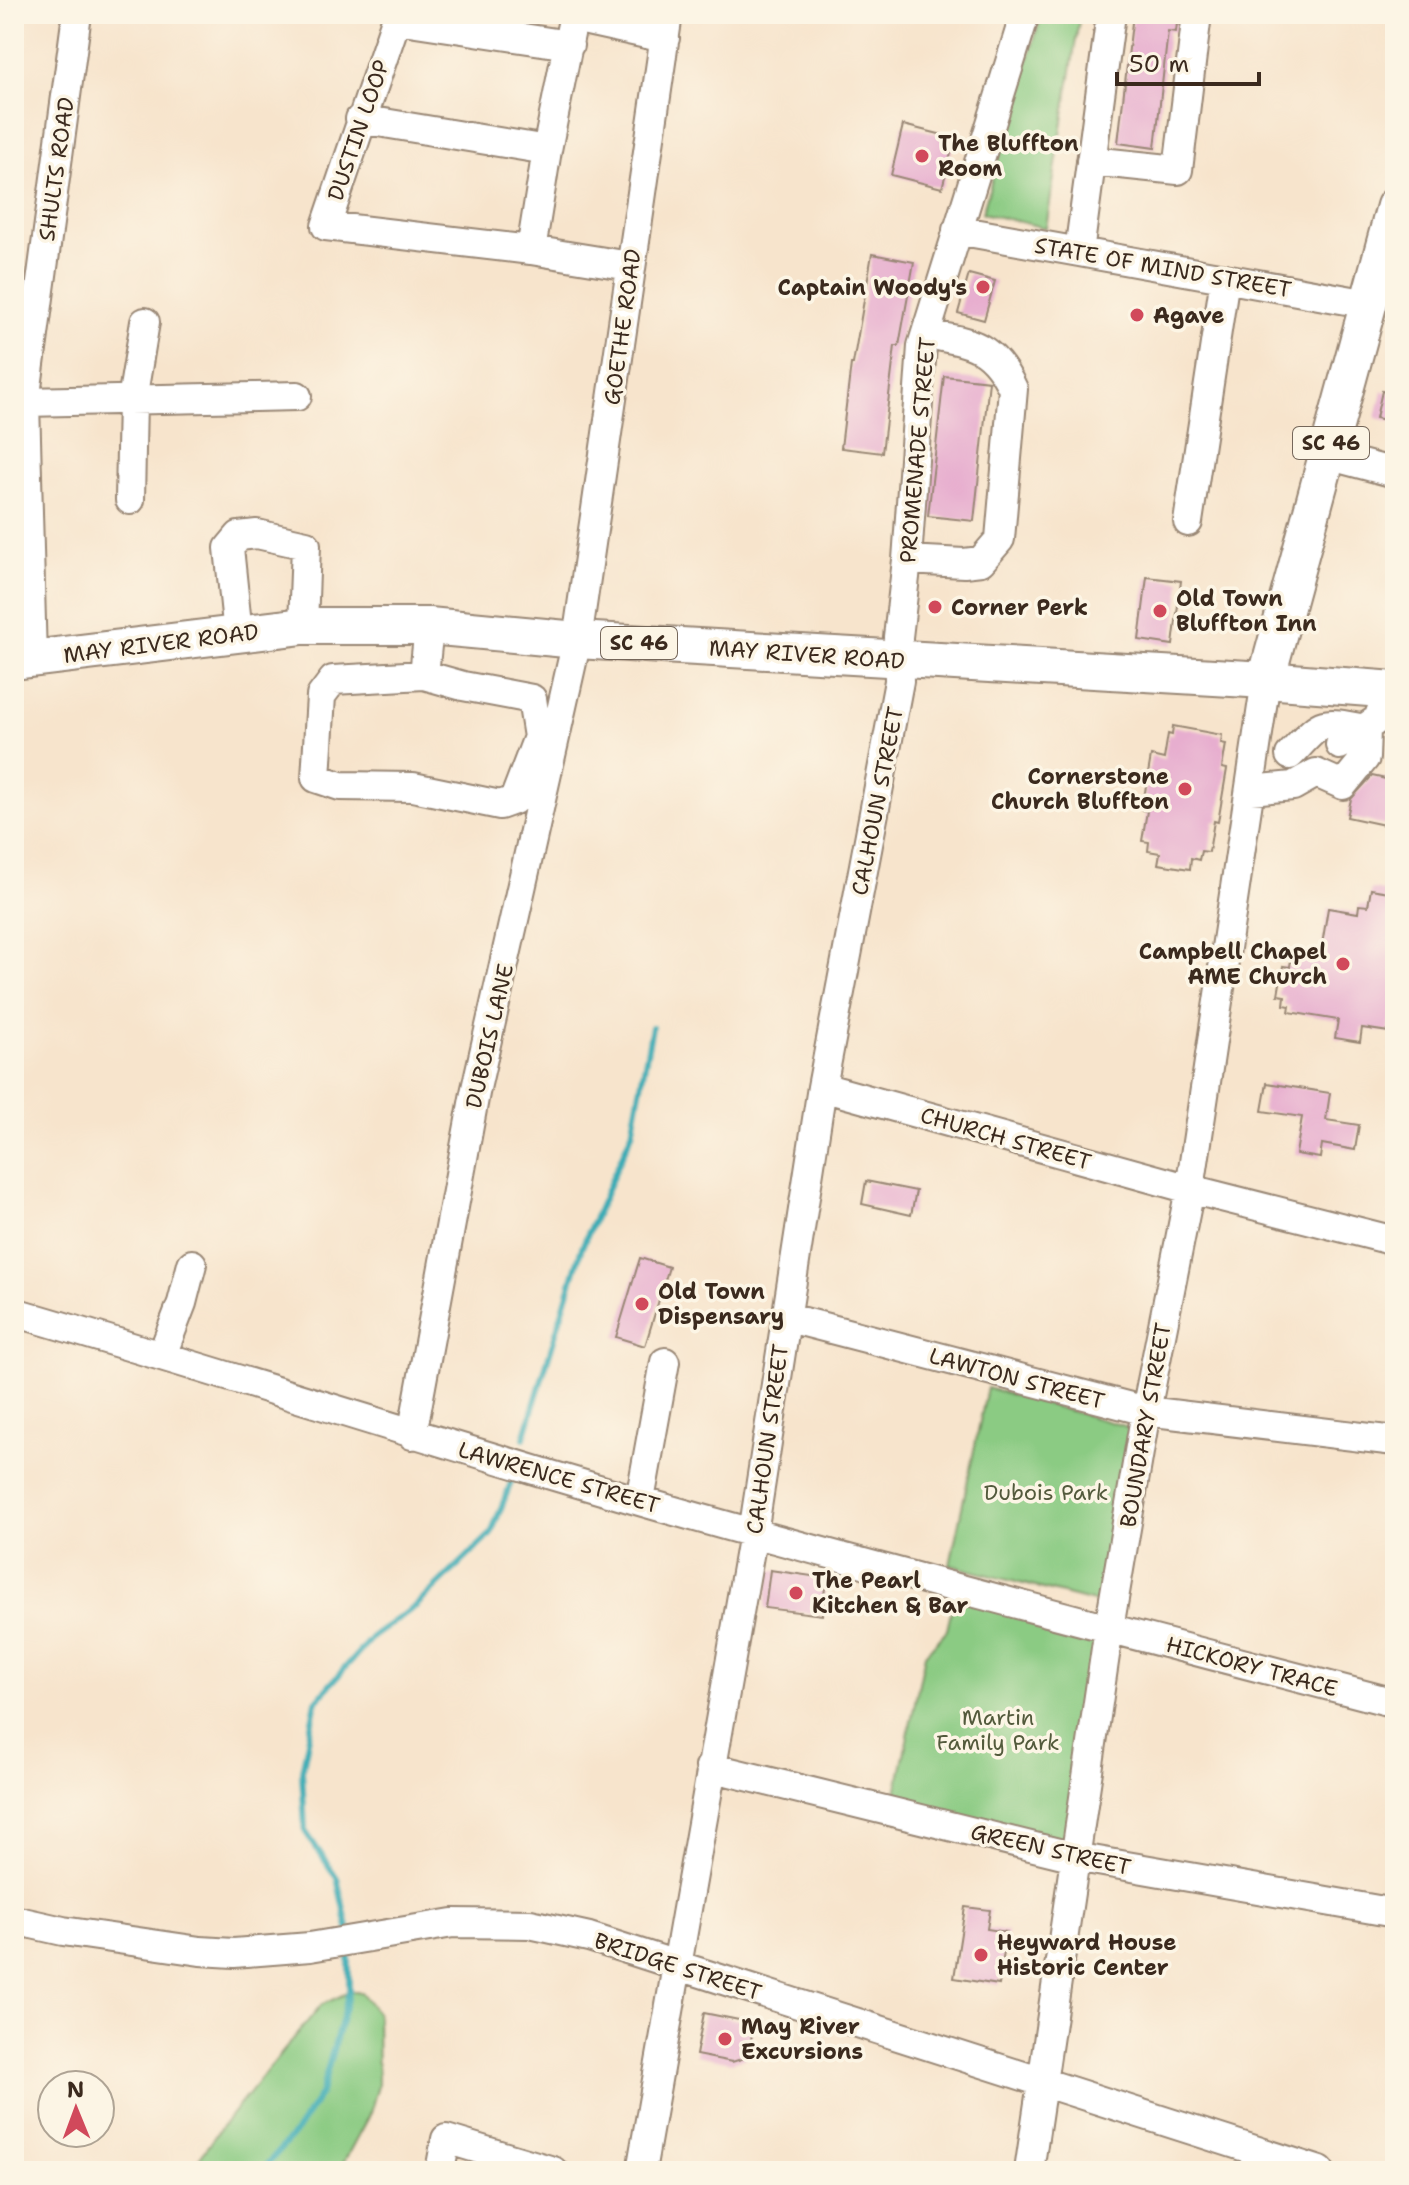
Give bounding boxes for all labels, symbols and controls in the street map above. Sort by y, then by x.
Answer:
scale bar [1117,36,1259,86]
text: 50 m [1129,48,1189,80]
street label: DUSTIN LOOP [321,56,396,204]
street label: SHULTS ROAD [32,95,81,243]
place label: The Bluffton Room [938,129,1079,183]
marker: The Bluffton Room [913,147,931,165]
street label: STATE OF MIND STREET [1032,231,1294,304]
street label: GOETHE ROAD [597,247,648,407]
place label: Captain Woody's [778,273,967,302]
marker: Captain Woody's [974,278,992,296]
place label: Agave [1153,301,1225,330]
marker: Agave [1128,306,1146,324]
street label: PROMENADE STREET [893,335,942,564]
road number: SC 46 [1293,427,1369,459]
place label: Old Town Bluffton Inn [1176,584,1317,638]
place label: Corner Perk [951,593,1088,622]
marker: Corner Perk [926,598,944,616]
marker: Old Town Bluffton Inn [1151,602,1169,620]
street label: MAY RIVER ROAD [62,617,260,670]
road number: SC 46 [601,627,677,659]
street label: MAY RIVER ROAD [708,633,906,676]
street label: CALHOUN STREET [845,704,910,898]
place label: Cornerstone Church Bluffton [991,762,1169,816]
marker: Cornerstone Church Bluffton [1176,780,1194,798]
place label: Campbell Chapel AME Church [1139,937,1327,991]
marker: Campbell Chapel AME Church [1334,955,1352,973]
street label: DUBOIS LANE [459,961,520,1111]
street label: CHURCH STREET [917,1100,1095,1177]
place label: Old Town Dispensary [658,1277,784,1331]
marker: Old Town Dispensary [633,1295,651,1313]
street label: BOUNDARY STREET [1113,1320,1178,1530]
street label: LAWTON STREET [926,1341,1108,1416]
street label: CALHOUN STREET [740,1342,795,1536]
street label: LAWRENCE STREET [455,1435,663,1520]
park label: Dubois Park [984,1478,1108,1507]
place label: The Pearl Kitchen & Bar [812,1566,969,1620]
marker: The Pearl Kitchen & Bar [787,1584,805,1602]
street label: HICKORY TRACE [1163,1630,1341,1703]
park label: Martin Family Park [936,1703,1060,1757]
street label: GREEN STREET [968,1817,1134,1882]
street label: BRIDGE STREET [591,1926,766,2007]
place label: Heyward House Historic Center [997,1928,1177,1982]
marker: Heyward House Historic Center [972,1946,990,1964]
place label: May River Excursions [741,2012,863,2066]
marker: May River Excursions [716,2030,734,2048]
north arrow [36,2069,116,2149]
text: N [67,2075,85,2104]

